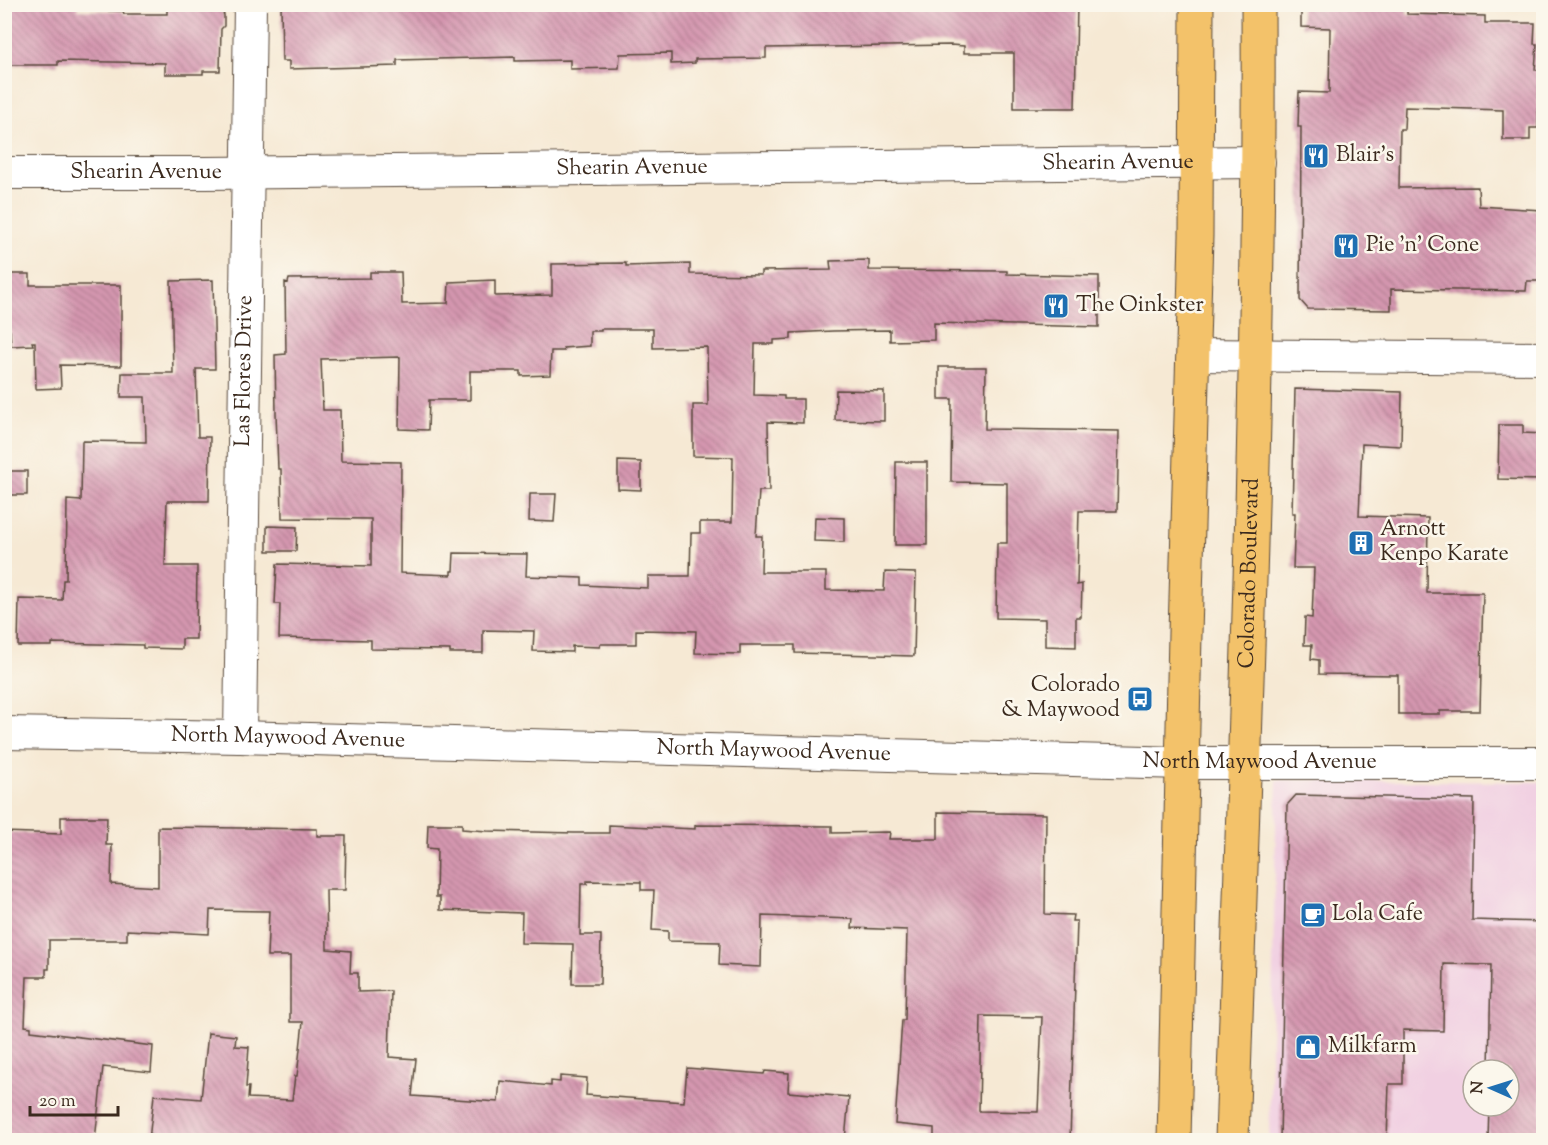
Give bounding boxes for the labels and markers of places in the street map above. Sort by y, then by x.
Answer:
place label: Blair's [1336,140,1394,172]
restaurant icon: Blair's [1301,141,1331,171]
place label: Pie 'n' Cone [1366,230,1479,262]
restaurant icon: Pie 'n' Cone [1331,231,1361,261]
place label: The Oinkster [1076,290,1204,322]
restaurant icon: The Oinkster [1041,291,1071,321]
place label: Arnott Kenpo Karate [1380,514,1509,571]
building icon: Arnott Kenpo Karate [1346,528,1376,558]
place label: Colorado & Maywood [1001,670,1120,727]
bus stop icon: Colorado & Maywood [1125,684,1155,714]
place label: Lola Cafe [1332,899,1423,931]
cafe icon: Lola Cafe [1298,900,1328,930]
place label: Milkfarm [1328,1031,1417,1063]
shop icon: Milkfarm [1293,1032,1323,1062]

